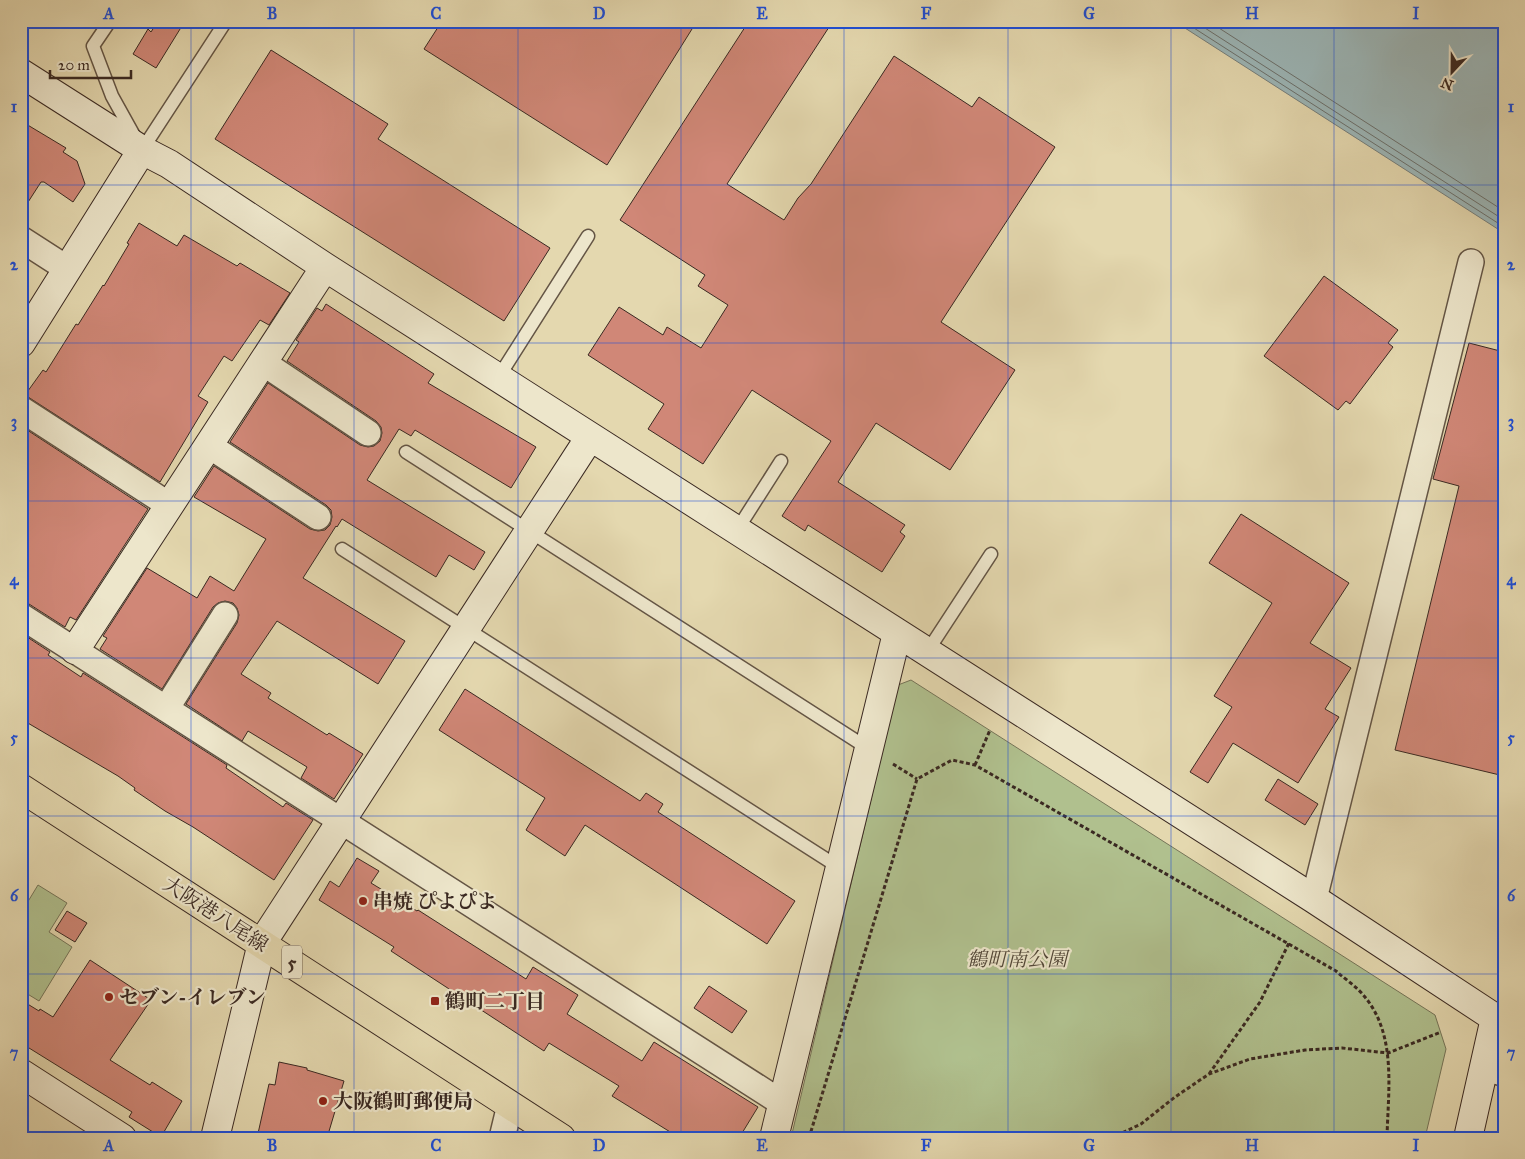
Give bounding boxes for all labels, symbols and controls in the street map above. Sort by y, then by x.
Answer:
text: A [103,4,115,23]
text: B [267,4,277,23]
text: C [431,4,442,23]
text: D [593,4,606,23]
text: E [756,4,768,23]
text: F [921,4,932,23]
text: G [1083,4,1095,23]
text: H [1245,4,1259,23]
text: I [1413,4,1420,23]
scale bar [50,48,131,80]
north arrow [1428,48,1478,98]
text: 20 m [58,56,90,74]
text: N [1439,73,1456,94]
text: 1 [11,97,18,116]
text: 1 [1508,97,1515,116]
text: 2 [10,255,19,274]
text: 2 [1507,255,1516,274]
text: 3 [11,412,17,432]
text: 3 [1508,412,1514,432]
text: 4 [10,570,20,590]
text: 4 [1507,570,1517,590]
text: 5 [10,728,18,747]
text: 5 [1507,728,1515,747]
street label: 大阪港八尾線 [159,871,273,957]
text: 6 [10,886,19,905]
text: 6 [1507,886,1516,905]
place label: 串焼 ぴよぴよ [373,889,497,913]
marker: 串焼 ぴよぴよ [357,895,369,907]
road number: 5 [282,946,302,979]
park label: 鶴町南公園 [967,947,1070,971]
place label: セブン-イレブン [119,985,266,1009]
place label: 鶴町二丁目 [445,989,545,1013]
marker: セブン-イレブン [103,991,115,1003]
marker: 鶴町二丁目 [429,995,441,1007]
text: 7 [10,1043,19,1062]
text: 7 [1507,1043,1516,1062]
place label: 大阪鶴町郵便局 [333,1089,473,1113]
marker: 大阪鶴町郵便局 [317,1095,329,1107]
text: A [103,1136,115,1155]
text: B [267,1136,277,1155]
text: C [431,1136,442,1155]
text: D [593,1136,606,1155]
text: E [756,1136,768,1155]
text: F [921,1136,932,1155]
text: G [1083,1136,1095,1155]
text: H [1245,1136,1259,1155]
text: I [1413,1136,1420,1155]

